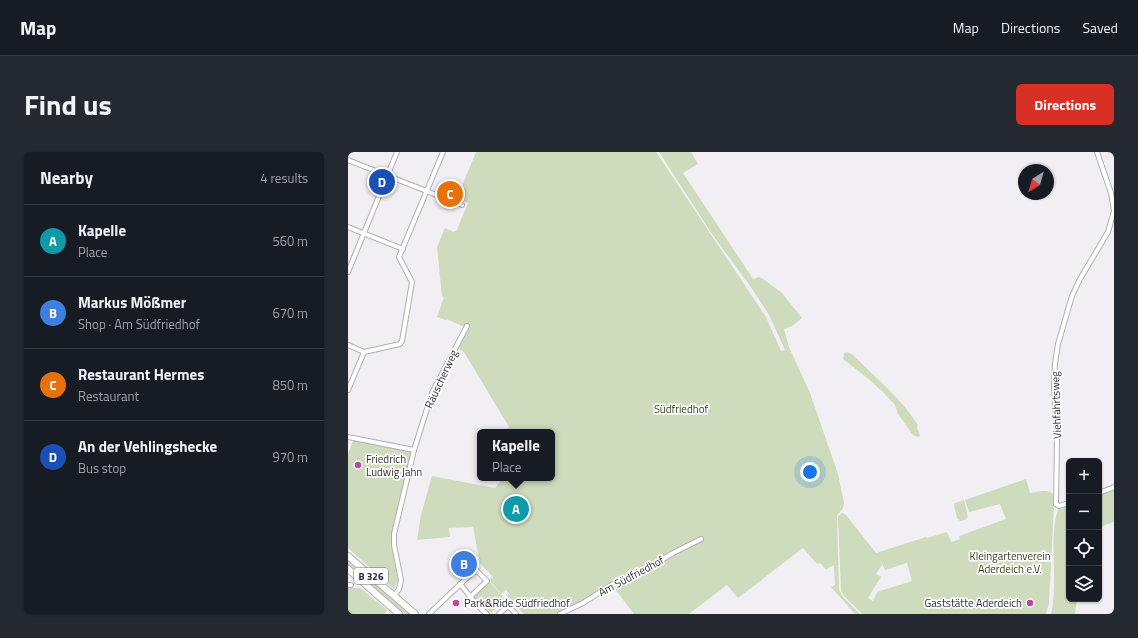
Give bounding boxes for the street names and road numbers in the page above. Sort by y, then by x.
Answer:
street label: Räuscherweg [420,347,462,411]
street label: Viehfahrtsweg [1047,371,1065,439]
street label: Am Südfriedhof [595,552,667,600]
road number: B 326 [354,568,388,584]

